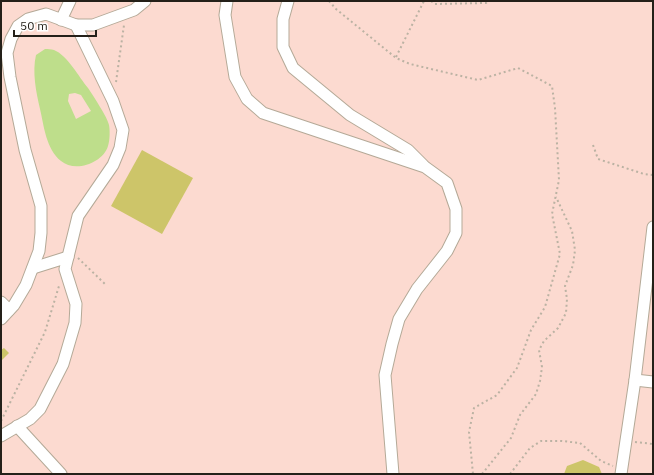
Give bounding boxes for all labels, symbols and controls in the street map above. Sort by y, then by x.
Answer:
scale bar [14,12,96,38]
text: 50 m [20,18,48,33]

